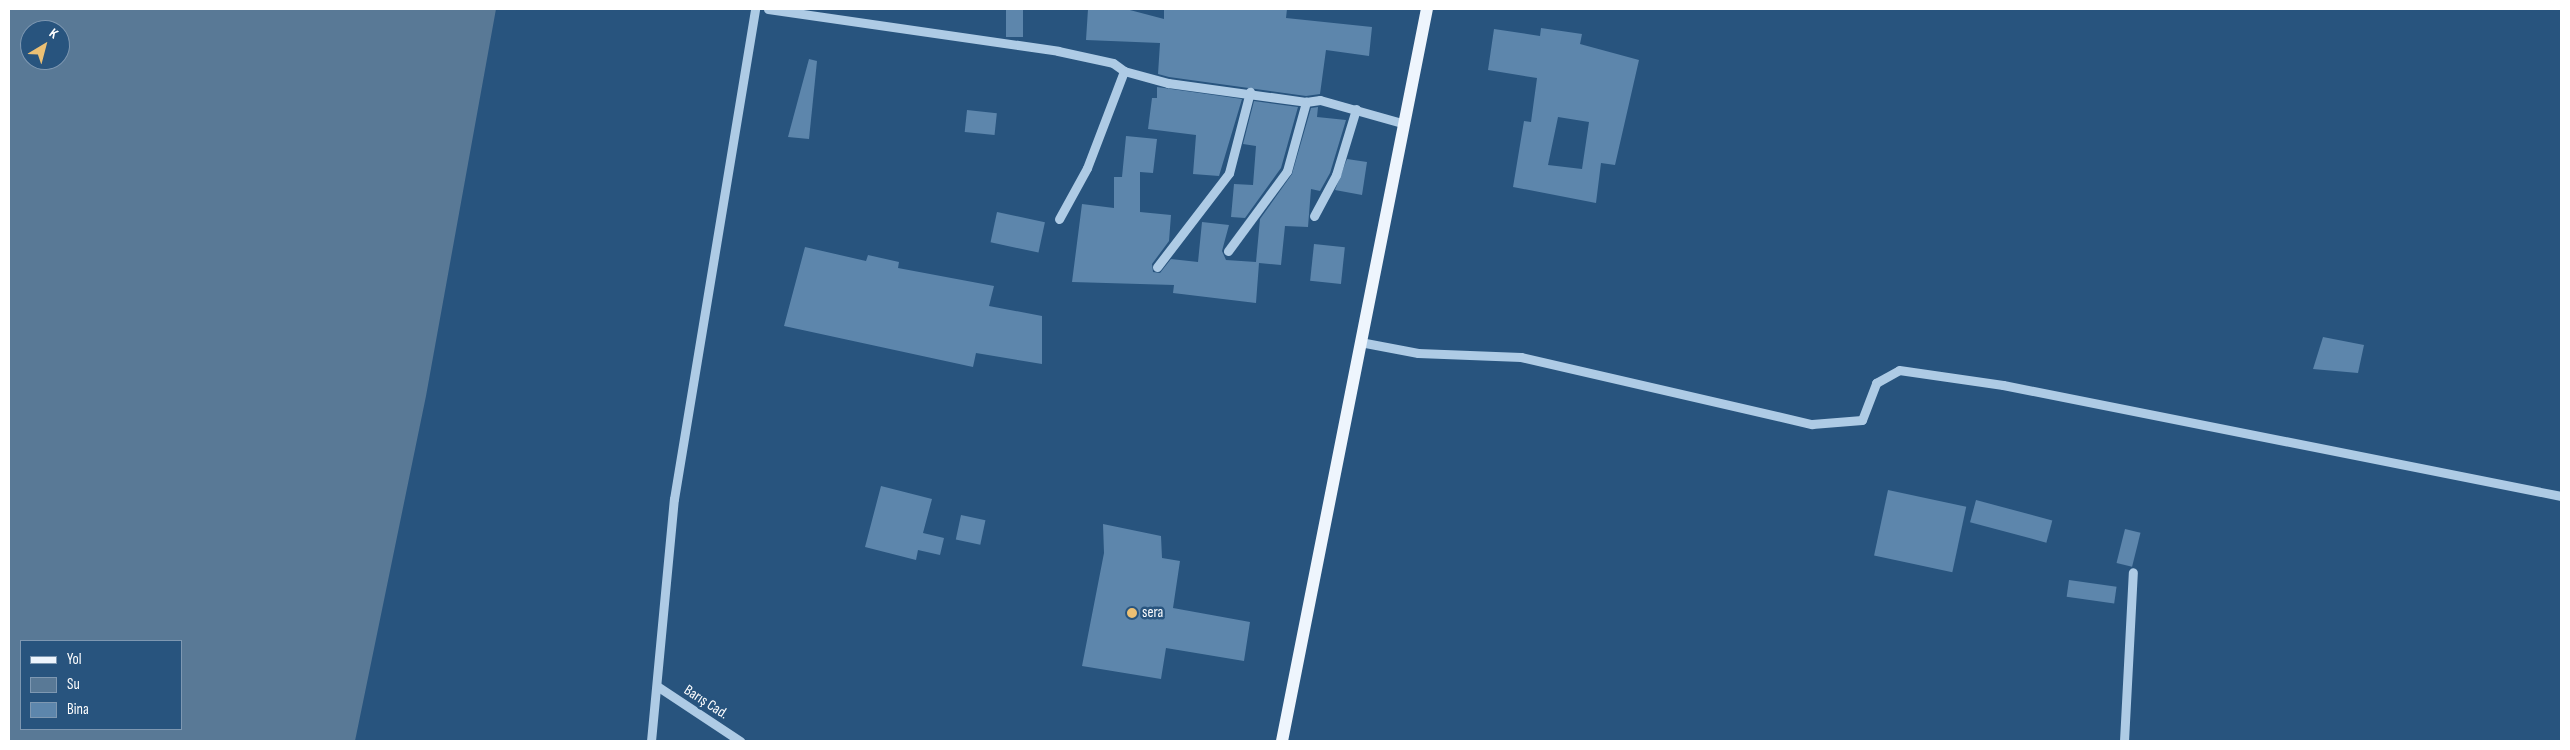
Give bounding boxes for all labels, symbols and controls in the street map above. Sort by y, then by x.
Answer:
north arrow [20,20,70,70]
text: K [46,25,62,42]
place label: sera [1142,604,1163,622]
marker: sera [1126,607,1138,619]
legend [20,640,182,730]
text: Yol [67,650,82,669]
text: Su [67,675,80,694]
street label: Barış Cad. [680,681,732,723]
text: Bina [67,700,89,719]

